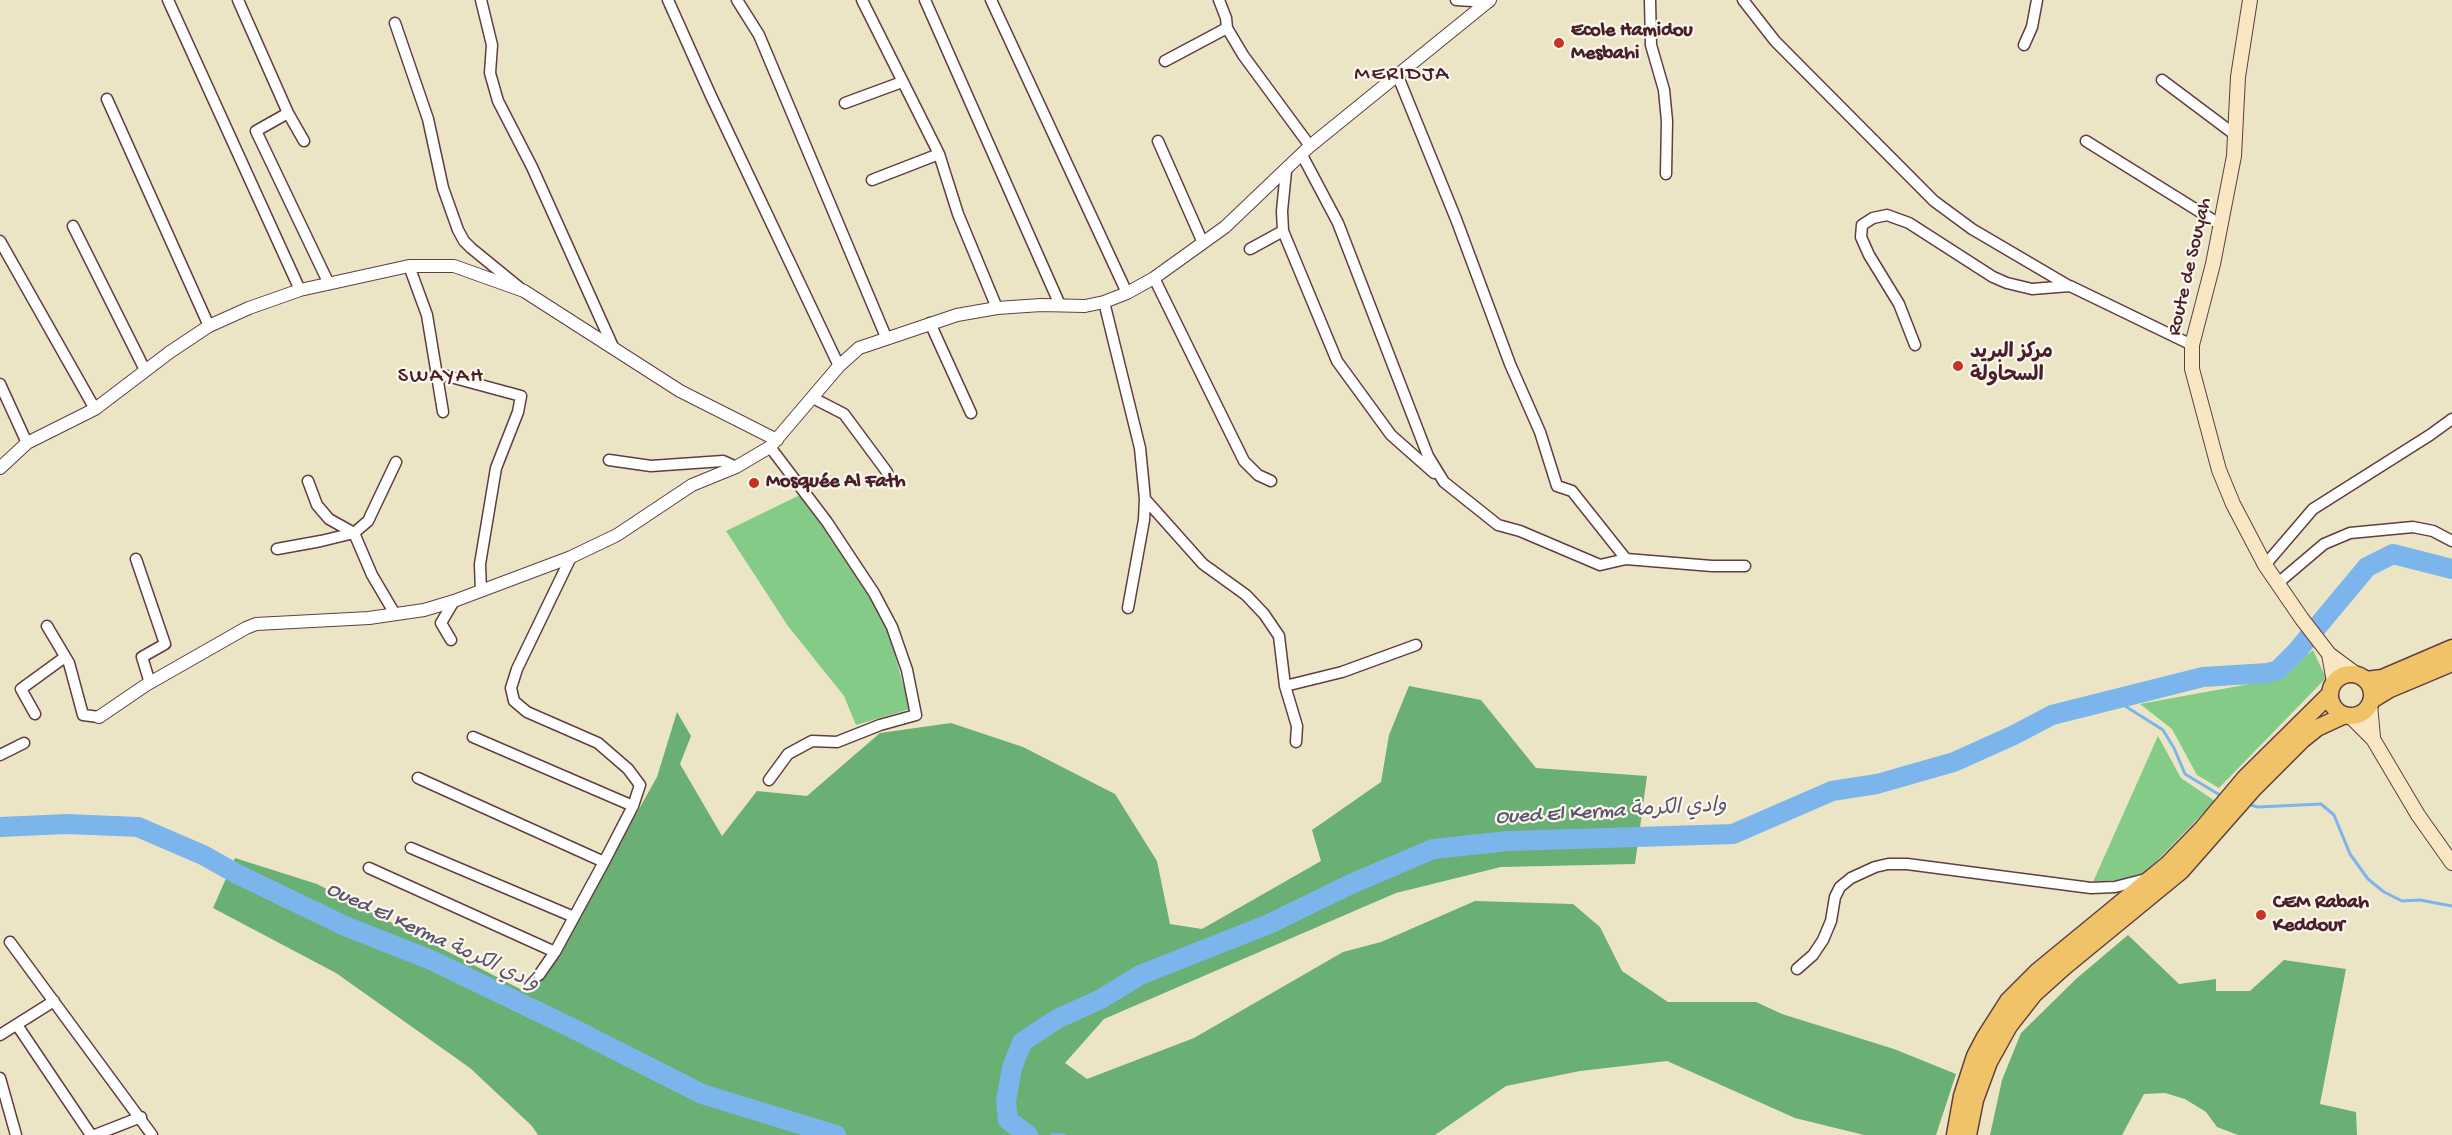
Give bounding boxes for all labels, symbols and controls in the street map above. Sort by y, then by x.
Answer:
place label: Ecole Hamidou Mesbahi [1571,20,1693,67]
marker: Ecole Hamidou Mesbahi [1552,36,1566,50]
district label: MERIDJA [1354,63,1450,89]
street label: Route de Souyah [2163,196,2219,338]
place label: مركز البريد السحاولة [1970,342,2053,389]
marker: مركز البريد السحاولة [1951,359,1965,373]
district label: SWAYAH [398,365,484,391]
place label: Mosquée Al Fath [766,471,906,495]
marker: Mosquée Al Fath [747,476,761,490]
water label: Oued El Kerma وادي الكرمة [1495,794,1727,832]
water label: Oued El Kerma وادي الكرمة [322,878,542,998]
place label: CEM Rabah Keddour [2273,892,2369,939]
marker: CEM Rabah Keddour [2254,908,2268,922]

